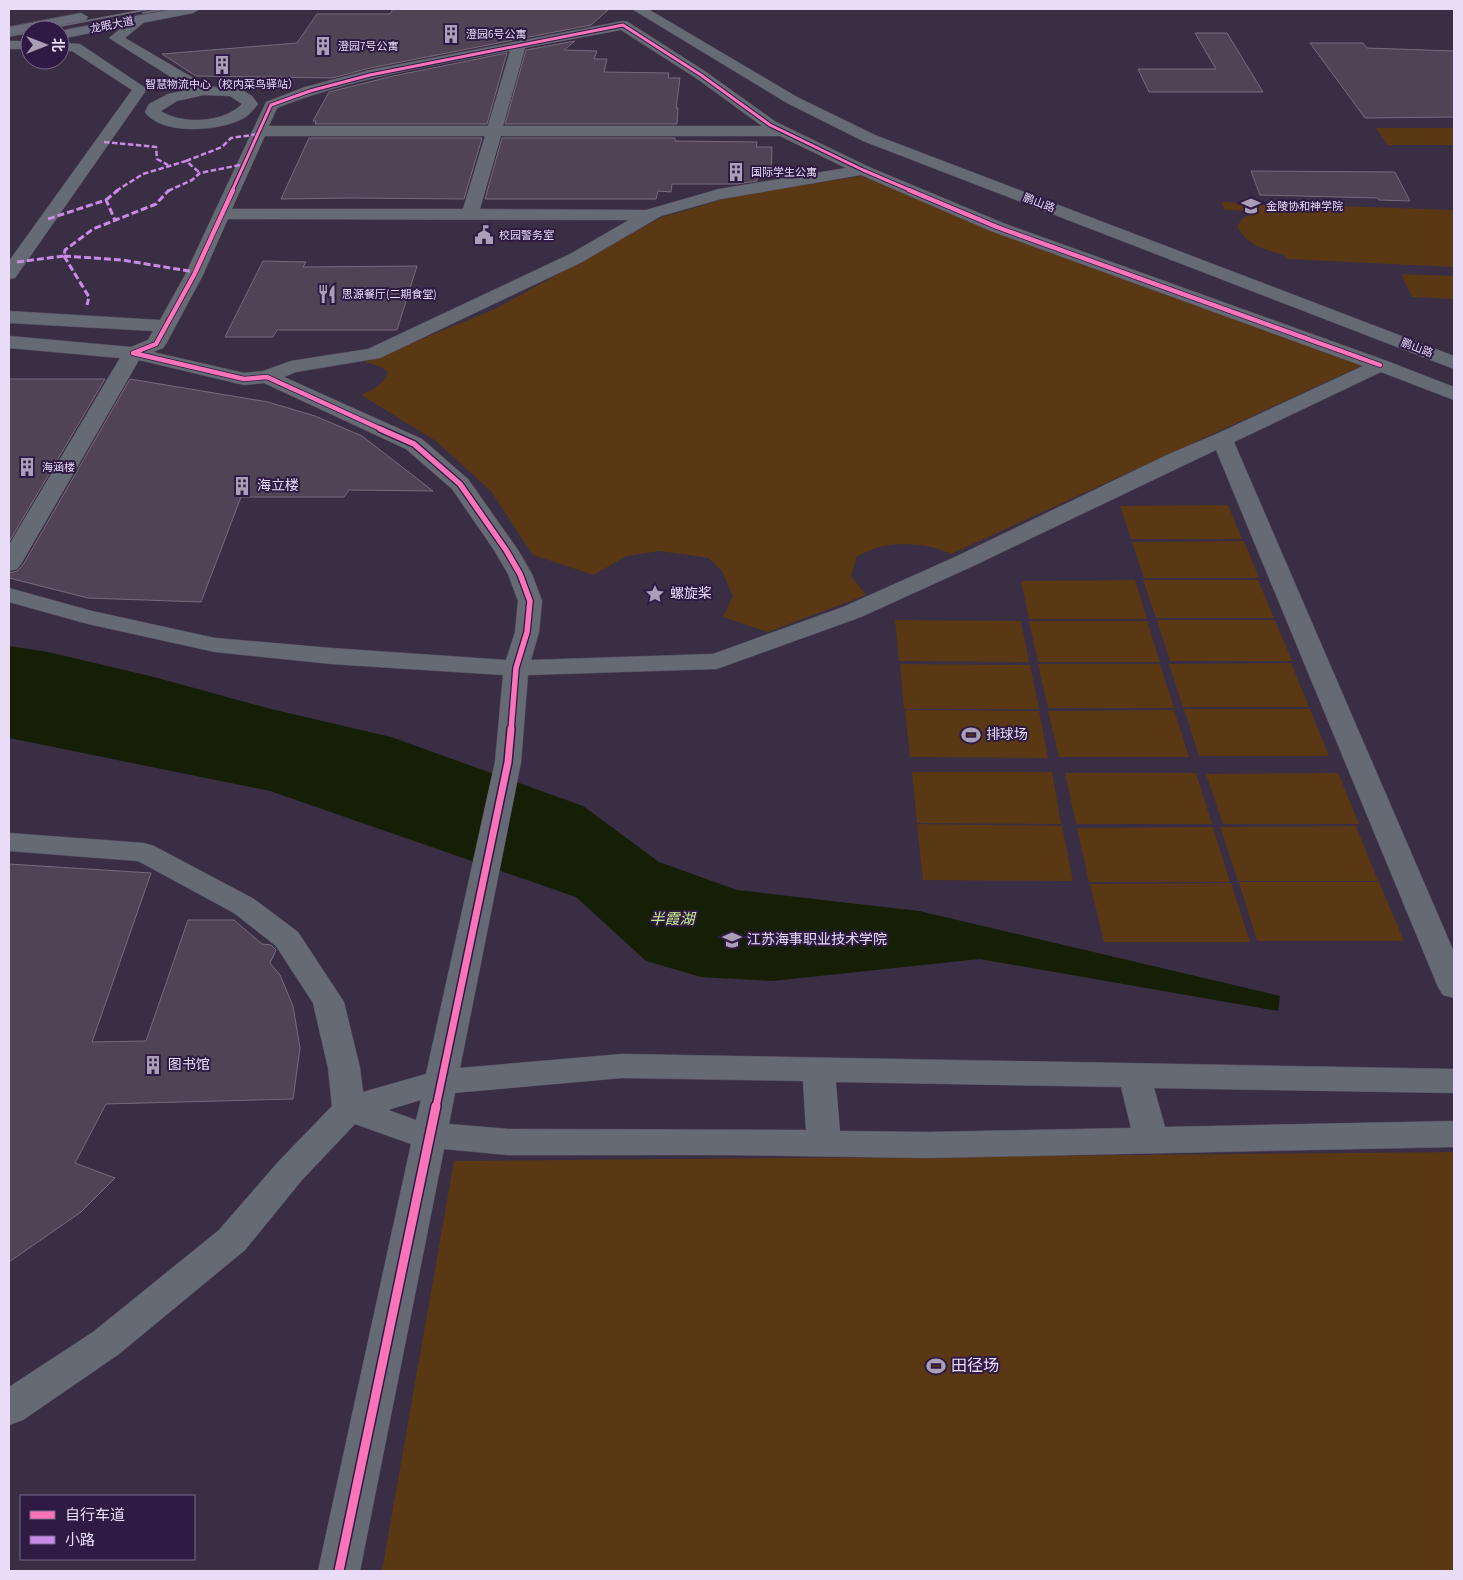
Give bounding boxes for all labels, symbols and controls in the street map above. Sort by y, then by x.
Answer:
street label: 龙眠大道 [89,13,135,37]
north arrow [20,20,70,70]
building icon: 澄园6号公寓 [440,23,462,45]
place label: 澄园6号公寓 [466,27,526,42]
building icon: 澄园7号公寓 [312,35,334,57]
text: 北 [47,38,67,52]
place label: 澄园7号公寓 [338,39,398,54]
building icon: 智慧物流中心（校内菜鸟驿站） [211,54,233,76]
place label: 智慧物流中心（校内菜鸟驿站） [145,77,299,92]
building icon: 国际学生公寓 [725,161,747,183]
place label: 国际学生公寓 [751,165,817,180]
street label: 鹏山路 [1021,190,1057,216]
school or university icon: 金陵协和神学院 [1240,195,1262,217]
place label: 金陵协和神学院 [1266,199,1343,214]
public building icon: 校园警务室 [473,224,495,246]
place label: 校园警务室 [499,228,554,243]
restaurant icon: 思源餐厅(二期食堂) [316,283,338,305]
place label: 思源餐厅(二期食堂) [342,287,437,302]
street label: 鹏山路 [1399,335,1435,361]
building icon: 海涵楼 [16,456,38,478]
place label: 海涵楼 [42,460,75,475]
building icon: 海立楼 [231,475,253,497]
place label: 海立楼 [257,476,299,496]
place icon: 螺旋桨 [644,583,666,605]
place label: 螺旋桨 [670,584,712,604]
sports icon: 排球场 [960,724,982,746]
place label: 排球场 [986,725,1028,745]
water label: 半霞湖 [649,909,696,930]
school or university icon: 江苏海事职业技术学院 [721,929,743,951]
place label: 江苏海事职业技术学院 [747,930,887,950]
building icon: 图书馆 [142,1054,164,1076]
place label: 图书馆 [168,1055,210,1075]
sports icon: 田径场 [925,1355,947,1377]
place label: 田径场 [951,1355,999,1377]
legend [20,1495,195,1560]
text: 自行车道 [65,1505,125,1526]
text: 小路 [65,1530,95,1551]

